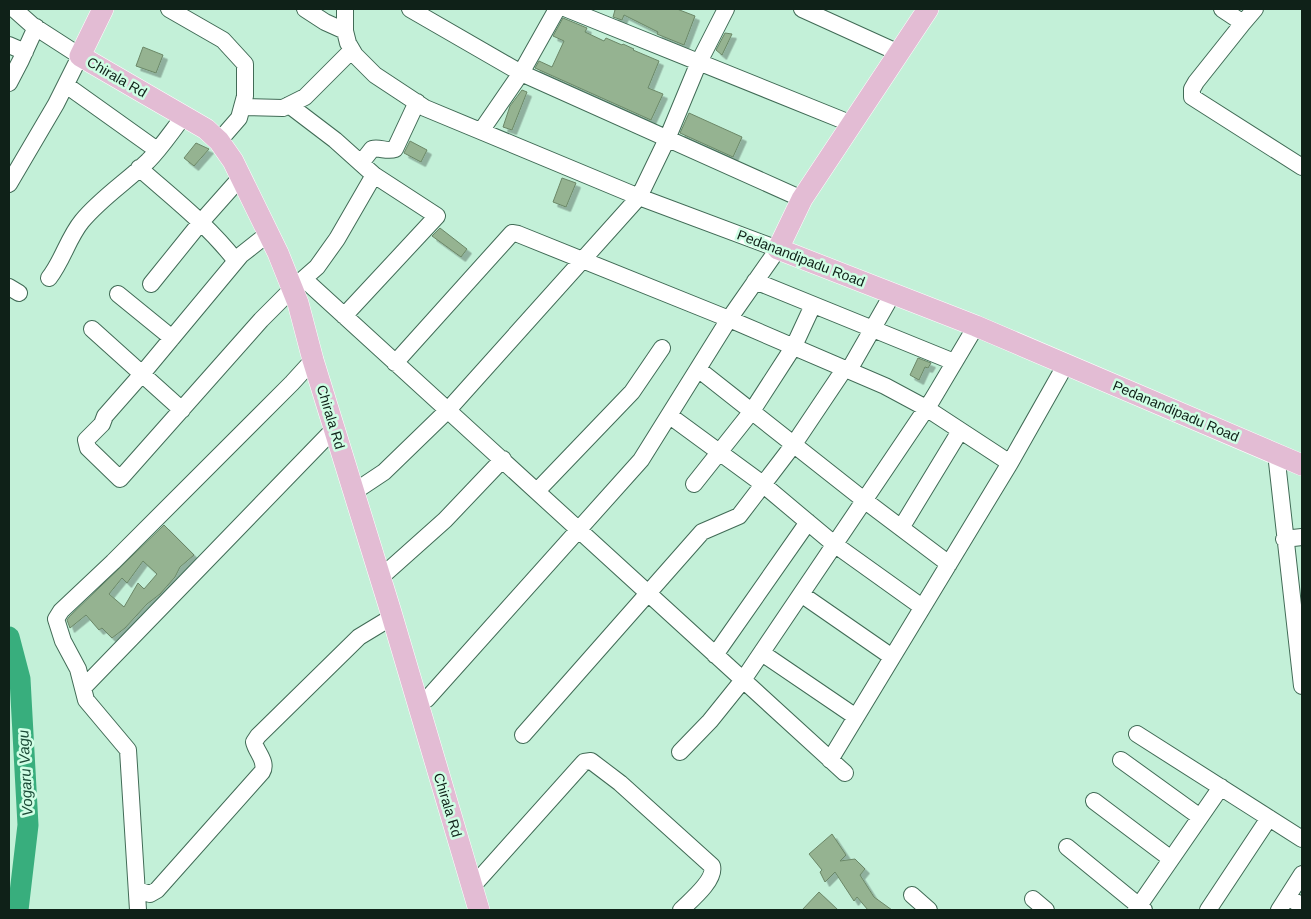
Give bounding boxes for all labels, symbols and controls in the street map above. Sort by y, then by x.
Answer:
street label: Chirala Rd [84,54,150,100]
street label: Pedanandipadu Road [735,226,867,290]
street label: Pedanandipadu Road [1111,377,1241,445]
street label: Chirala Rd [314,383,348,451]
water label: Vogaru Vagu [14,729,36,817]
street label: Chirala Rd [431,771,465,839]

